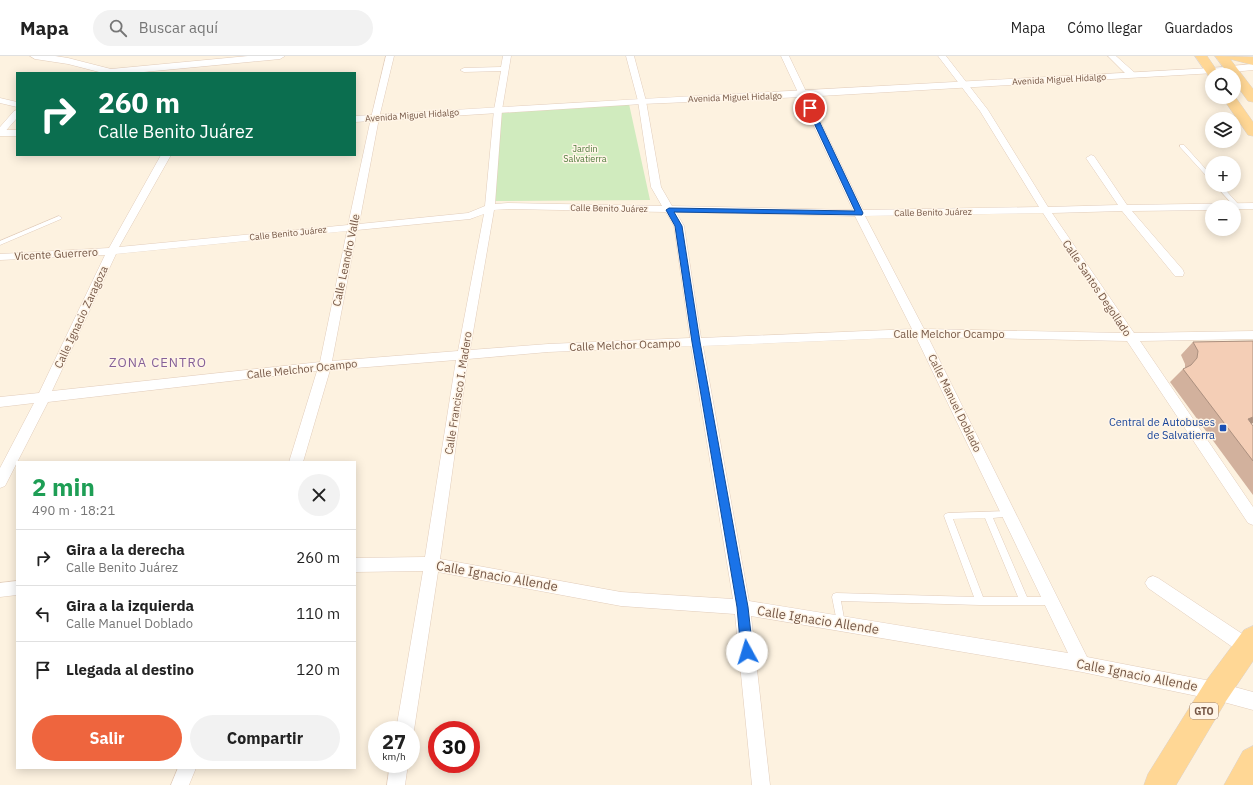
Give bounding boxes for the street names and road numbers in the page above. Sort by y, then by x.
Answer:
street label: Avenida Miguel Hidalgo [1012,71,1106,87]
street label: Avenida Miguel Hidalgo [688,90,782,104]
street label: Avenida Miguel Hidalgo [365,106,459,124]
street label: Calle Benito Juárez [570,202,648,214]
street label: Calle Benito Juárez [894,206,972,218]
street label: Calle Leandro Valle [329,212,363,308]
street label: Calle Benito Juárez [249,223,327,243]
street label: Calle Santos Degollado [1059,237,1135,339]
street label: Vicente Guerrero [14,245,98,263]
street label: Calle Ignacio Zaragoza [51,263,111,371]
street label: Calle Melchor Ocampo [893,327,1005,341]
street label: Calle Francisco I. Madero [441,330,475,456]
street label: Calle Melchor Ocampo [569,336,681,354]
street label: Calle Manuel Doblado [925,352,985,454]
street label: Calle Melchor Ocampo [246,356,358,382]
street label: Calle Ignacio Allende [435,557,559,595]
street label: Calle Ignacio Allende [756,602,880,638]
street label: Calle Ignacio Allende [1075,655,1199,695]
road number: GTO [1190,703,1218,719]

